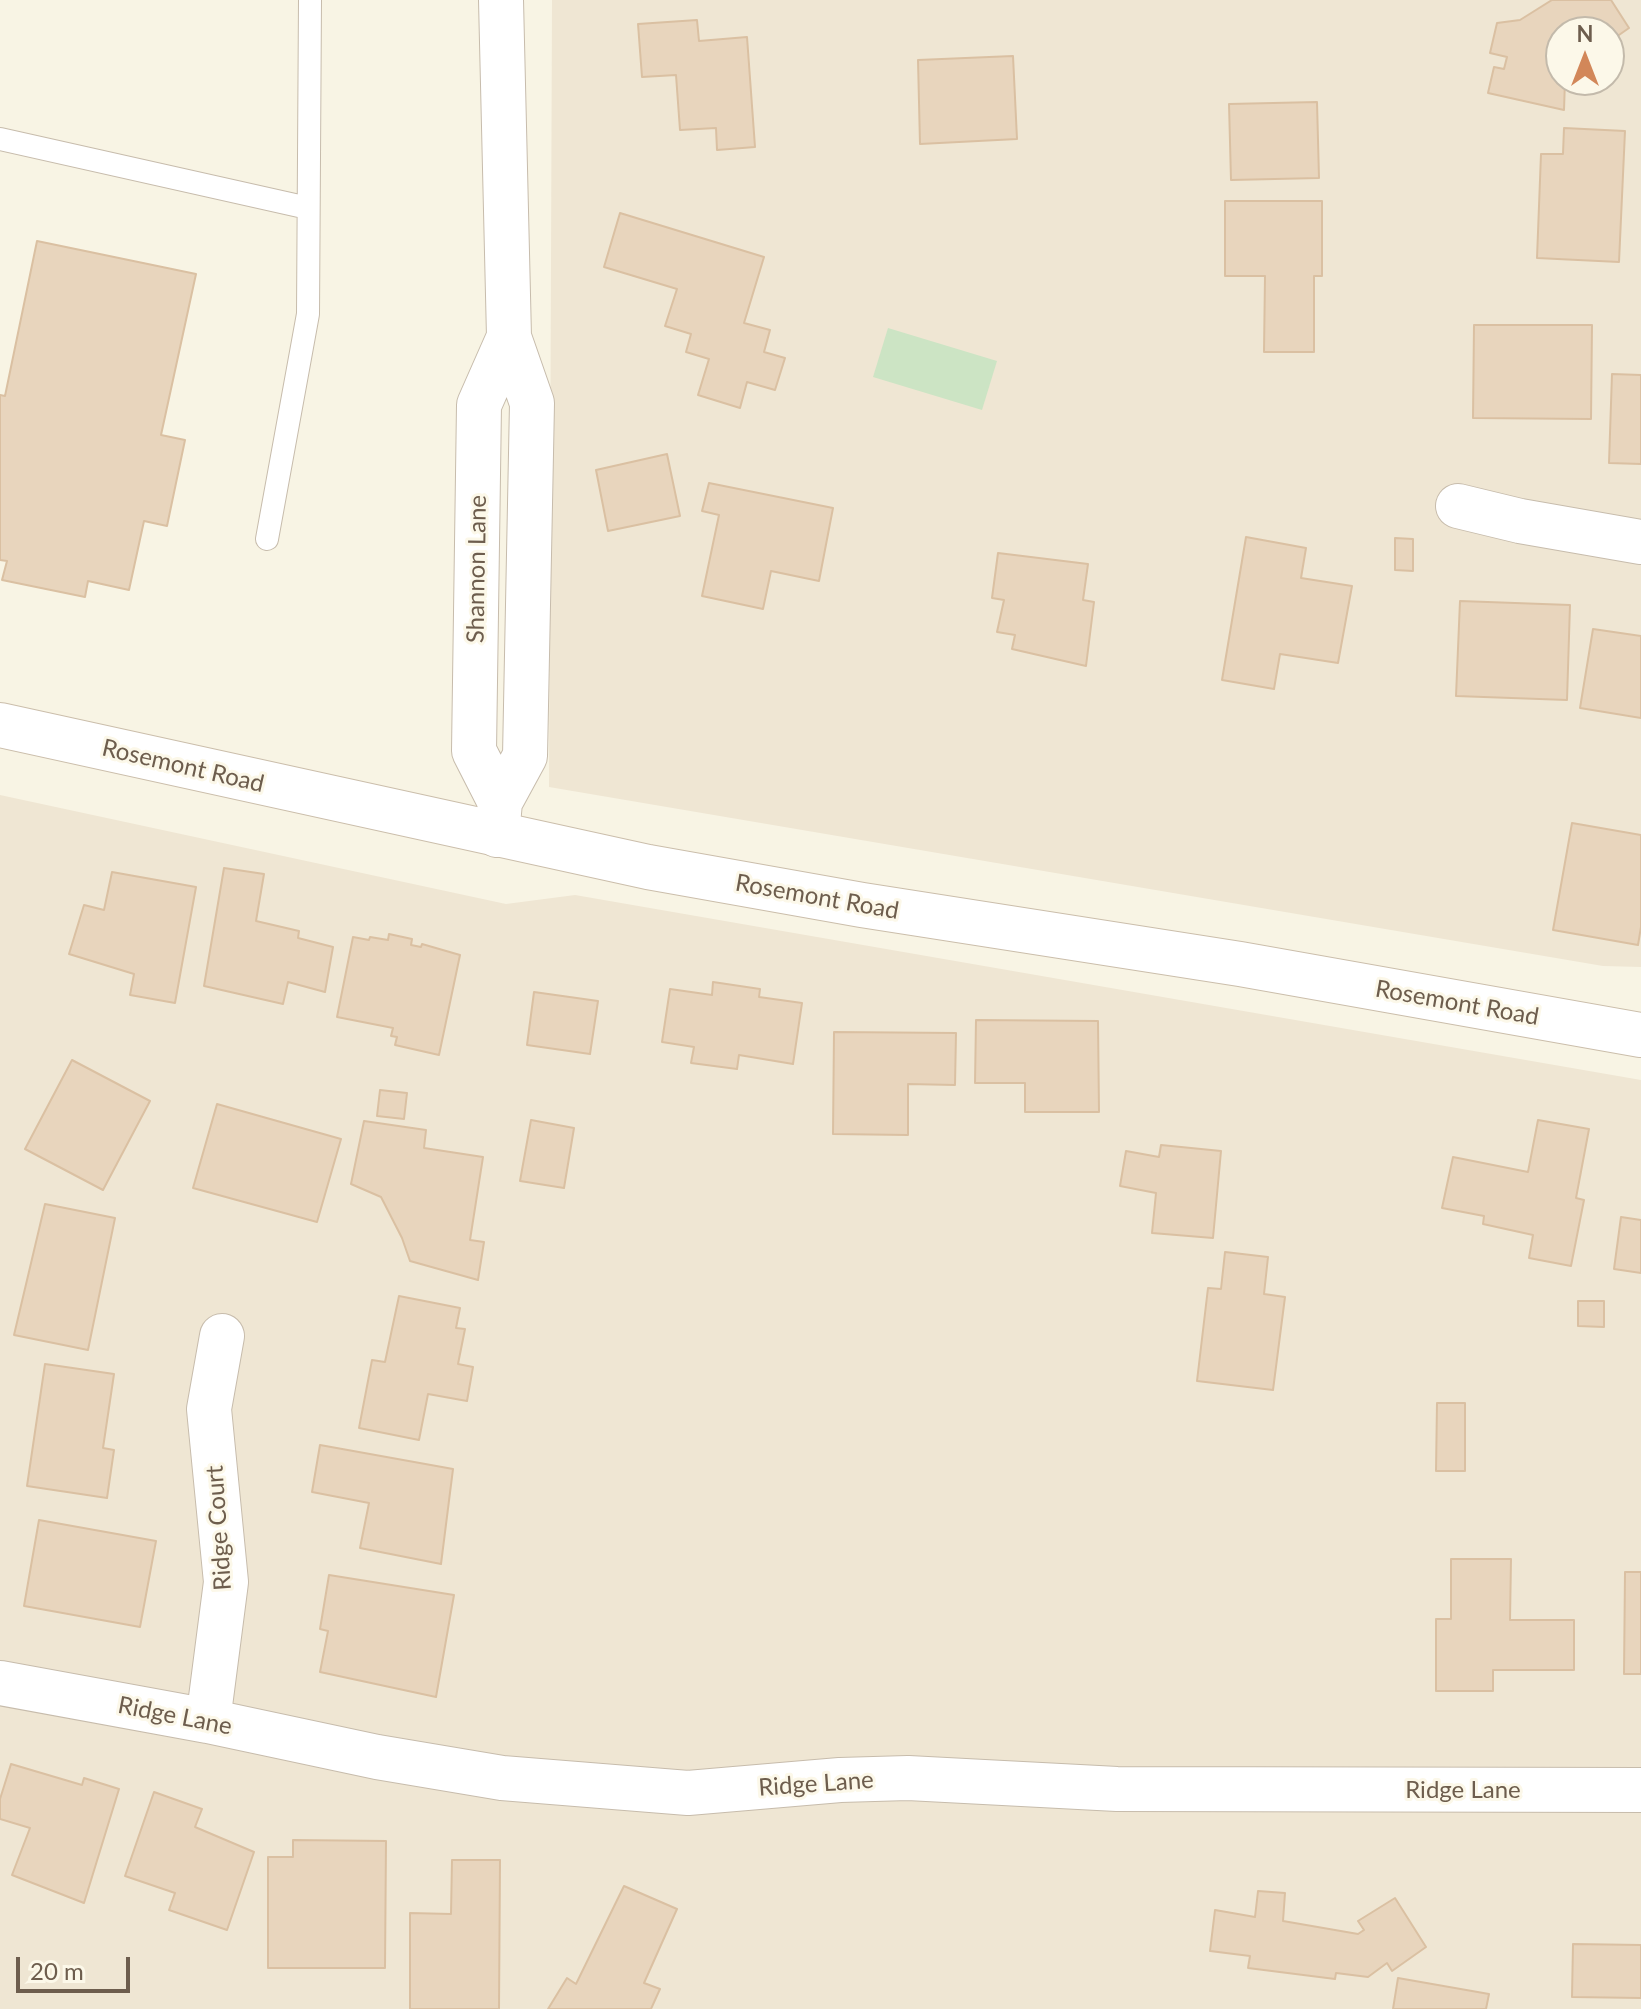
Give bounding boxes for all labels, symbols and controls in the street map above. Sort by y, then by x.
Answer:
north arrow [1545,16,1625,96]
text: N [1577,20,1593,47]
street label: Shannon Lane [461,495,493,643]
street label: Rosemont Road [99,733,267,799]
street label: Rosemont Road [733,868,901,926]
street label: Rosemont Road [1373,974,1541,1032]
street label: Ridge Court [200,1465,238,1591]
street label: Ridge Lane [116,1691,234,1741]
street label: Ridge Lane [757,1766,875,1802]
street label: Ridge Lane [1405,1776,1521,1804]
scale bar [20,1941,134,1991]
text: 20 m [30,1956,84,1985]

